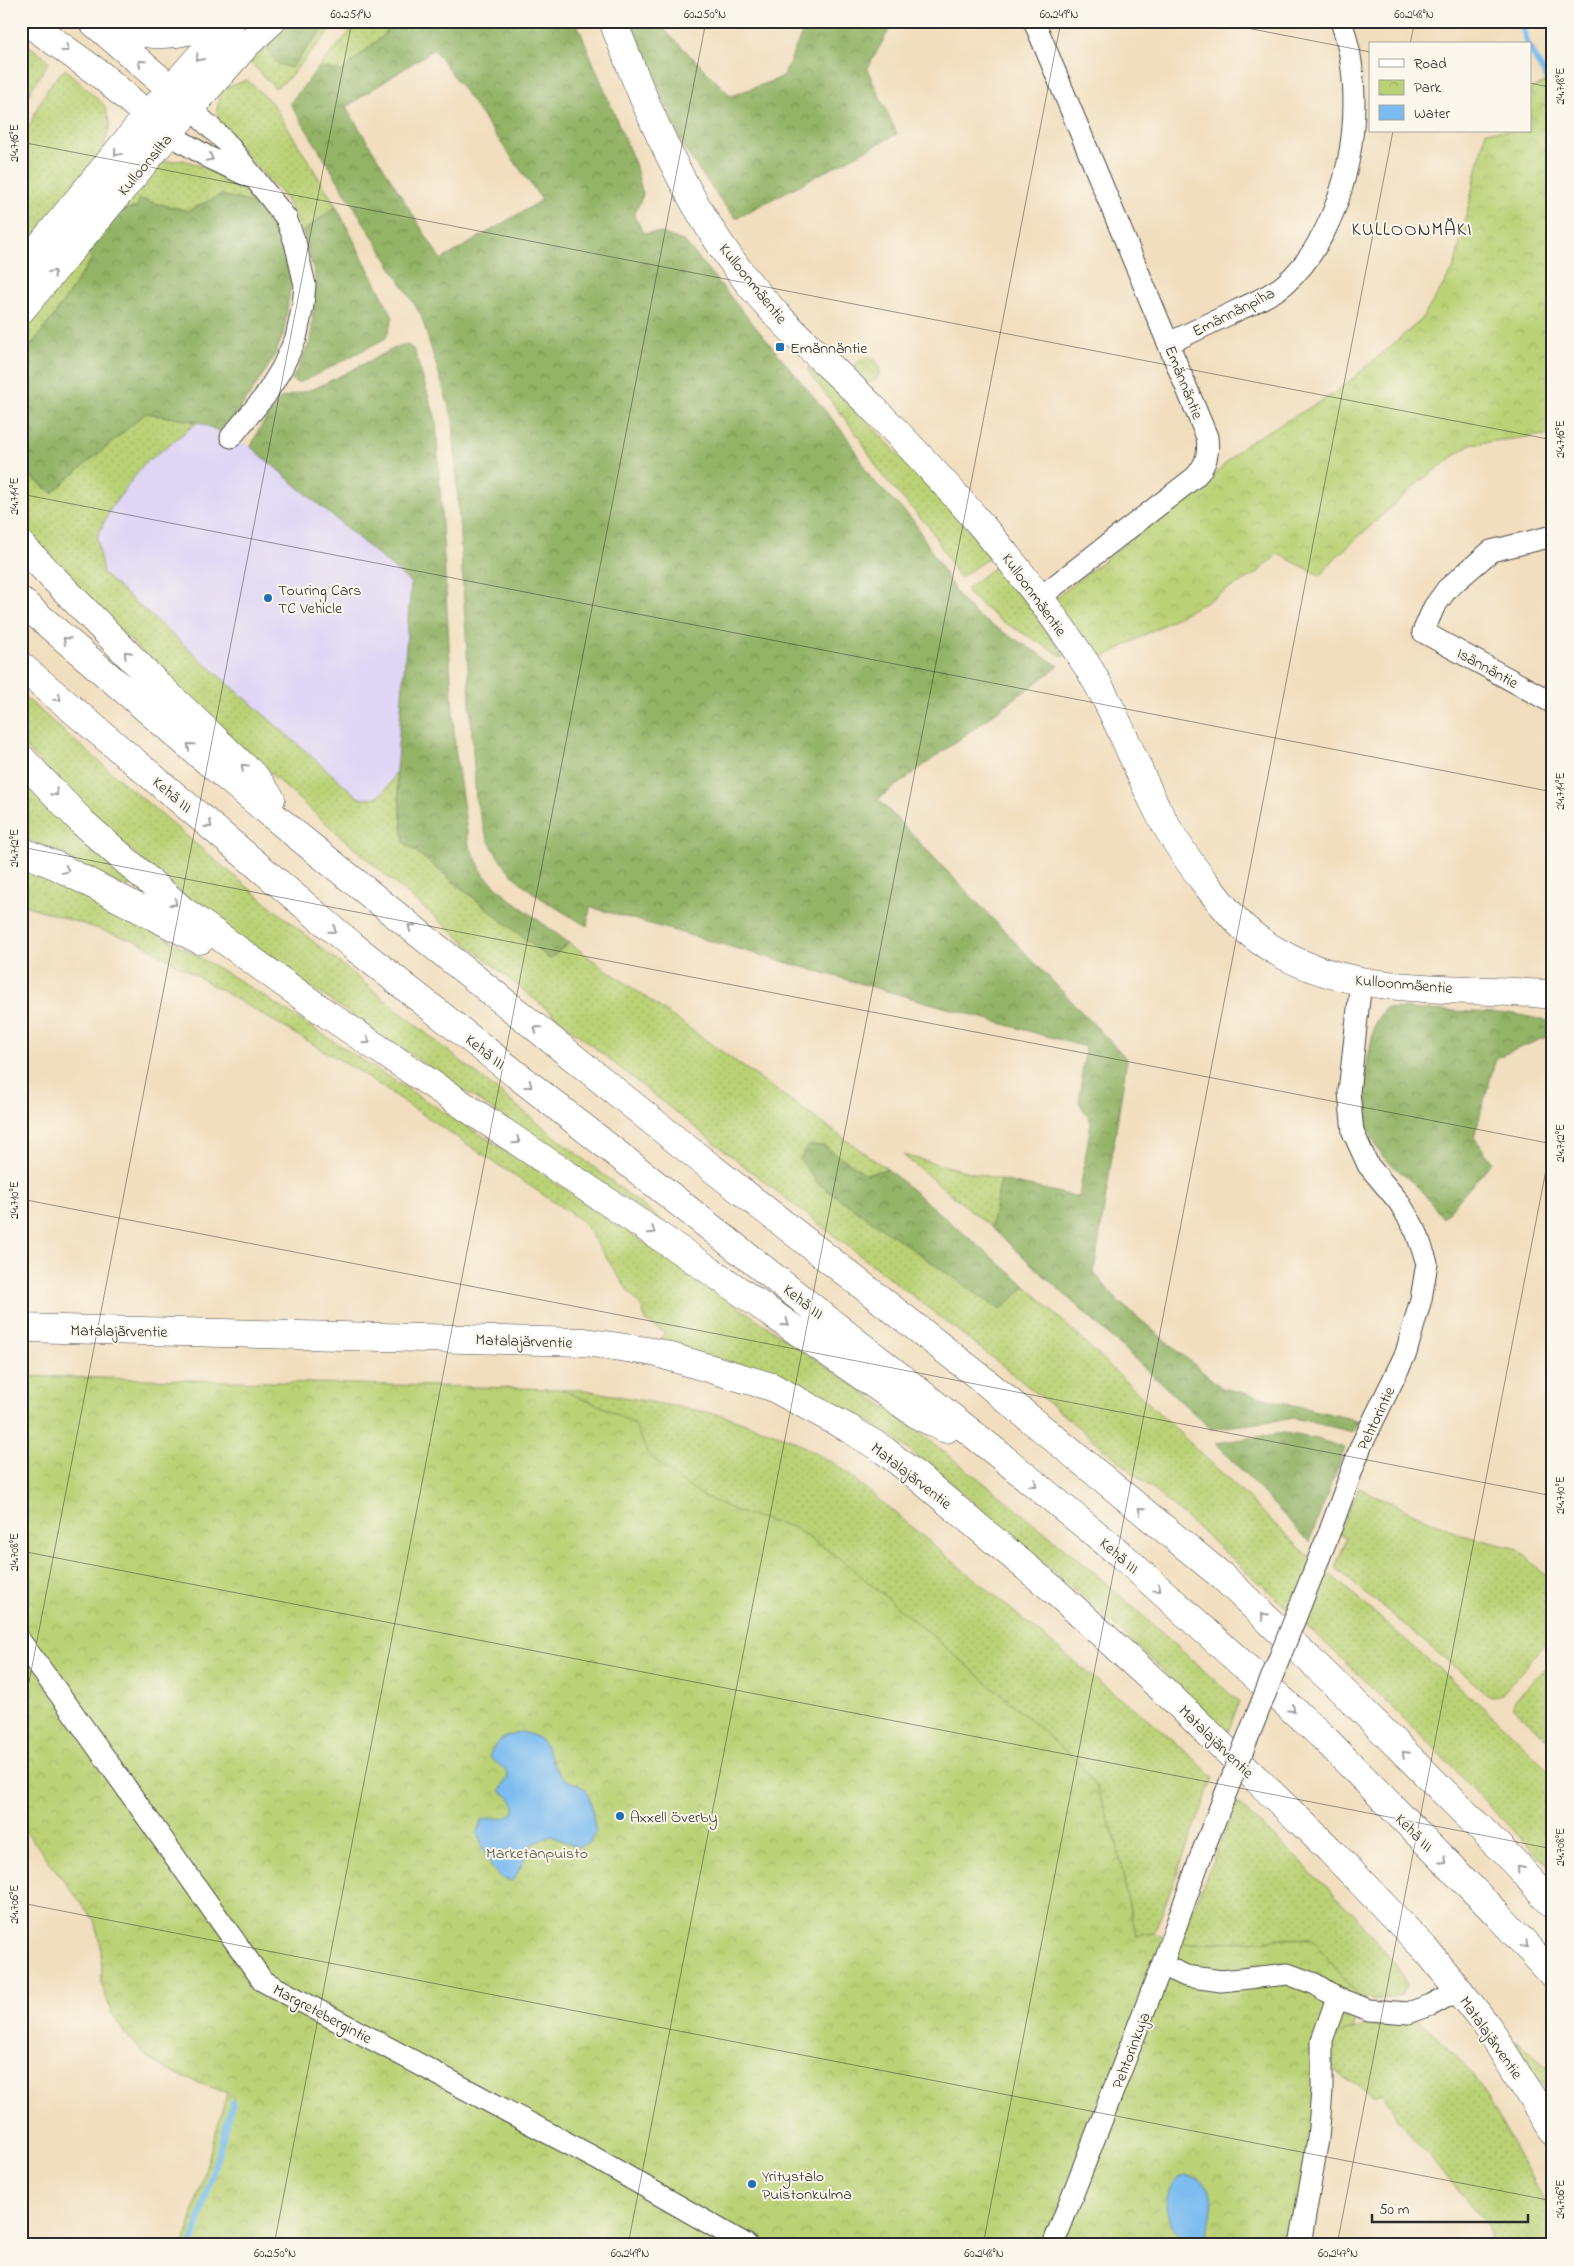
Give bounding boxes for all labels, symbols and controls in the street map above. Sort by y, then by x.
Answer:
text: 60.251°N [331,6,371,24]
text: 60.250°N [684,6,726,24]
text: 60.249°N [1040,6,1078,24]
text: 60.248°N [1394,6,1434,24]
legend [1369,42,1532,132]
one-way arrow [60,43,70,52]
one-way arrow [195,52,204,61]
text: Road [1414,53,1447,75]
one-way arrow [138,60,147,69]
text: 24.718°E [1552,67,1570,105]
text: Park [1414,77,1442,99]
text: Water [1414,103,1450,125]
text: 24.716°E [6,124,24,162]
street label: Kulloonsilta [112,129,179,202]
one-way arrow [114,147,122,156]
one-way arrow [205,152,214,162]
district label: KULLOONMÄKI [1352,217,1473,244]
street label: Kulloonmäentie [712,239,793,330]
one-way arrow [47,270,55,279]
street label: Emännänpiha [1188,282,1279,344]
place label: Emännäntie [790,337,868,361]
marker: Emännäntie [774,341,786,353]
street label: Emännäntie [1158,342,1209,424]
text: 24.716°E [1552,420,1570,458]
text: 24.714°E [6,477,24,515]
street label: Kulloonmäentie [995,549,1072,642]
place label: Touring Cars TC Vehicle [278,579,361,621]
marker: Touring Cars TC Vehicle [262,592,274,604]
one-way arrow [63,637,72,646]
street label: Isännäntie [1452,642,1523,696]
one-way arrow [124,651,133,660]
one-way arrow [52,692,61,701]
one-way arrow [186,743,195,752]
one-way arrow [241,764,250,773]
street label: Kehä III [146,772,197,819]
text: 24.714°E [1552,772,1570,810]
one-way arrow [49,788,58,797]
one-way arrow [203,820,212,828]
text: 24.712°E [6,829,24,867]
one-way arrow [61,864,70,874]
one-way arrow [169,897,178,906]
one-way arrow [328,924,337,933]
one-way arrow [408,924,417,932]
street label: Kulloonmäentie [1354,969,1454,1001]
one-way arrow [534,1025,543,1034]
street label: Kehä III [459,1029,510,1076]
one-way arrow [361,1035,371,1044]
one-way arrow [523,1080,532,1088]
text: 24.712°E [1552,1124,1570,1162]
one-way arrow [511,1135,520,1144]
text: 24.710°E [6,1181,24,1219]
one-way arrow [646,1225,655,1235]
street label: Kehä III [777,1279,828,1326]
one-way arrow [780,1317,790,1326]
street label: Matalajärventie [70,1319,169,1345]
street label: Matalajärventie [475,1328,574,1356]
street label: Pehtorintie [1352,1382,1402,1455]
street label: Matalajärventie [865,1437,957,1516]
text: 24.710°E [1552,1476,1570,1514]
one-way arrow [1028,1478,1037,1486]
one-way arrow [1138,1507,1147,1515]
street label: Kehä III [1093,1532,1144,1581]
text: 24.708°E [6,1533,24,1571]
one-way arrow [1153,1583,1162,1592]
one-way arrow [1260,1613,1269,1622]
street label: Matalajärventie [1172,1700,1259,1785]
one-way arrow [1286,1704,1295,1713]
one-way arrow [1402,1750,1411,1759]
place label: Axxell Överby [630,1806,717,1830]
street label: Kehä III [1389,1809,1438,1858]
marker: Axxell Överby [614,1810,626,1822]
text: 24.708°E [1552,1828,1570,1866]
park label: Marketanpuisto [486,1842,588,1866]
one-way arrow [1438,1855,1447,1864]
one-way arrow [1517,1865,1526,1874]
text: 24.706°E [6,1884,24,1924]
one-way arrow [1519,1940,1528,1949]
street label: Margretebergintie [268,1979,377,2051]
street label: Matalajärventie [1453,1991,1529,2085]
street label: Pehtorinkuja [1106,2009,1157,2093]
place label: Yritystalo Puistonkulma [762,2165,852,2207]
marker: Yritystalo Puistonkulma [746,2178,758,2190]
text: 24.706°E [1552,2179,1570,2219]
scale bar [1372,2191,1528,2223]
text: 50 m [1379,2199,1410,2221]
text: 60.250°N [254,2245,296,2263]
text: 60.249°N [611,2245,649,2263]
text: 60.248°N [964,2245,1004,2263]
text: 60.247°N [1318,2245,1358,2263]

